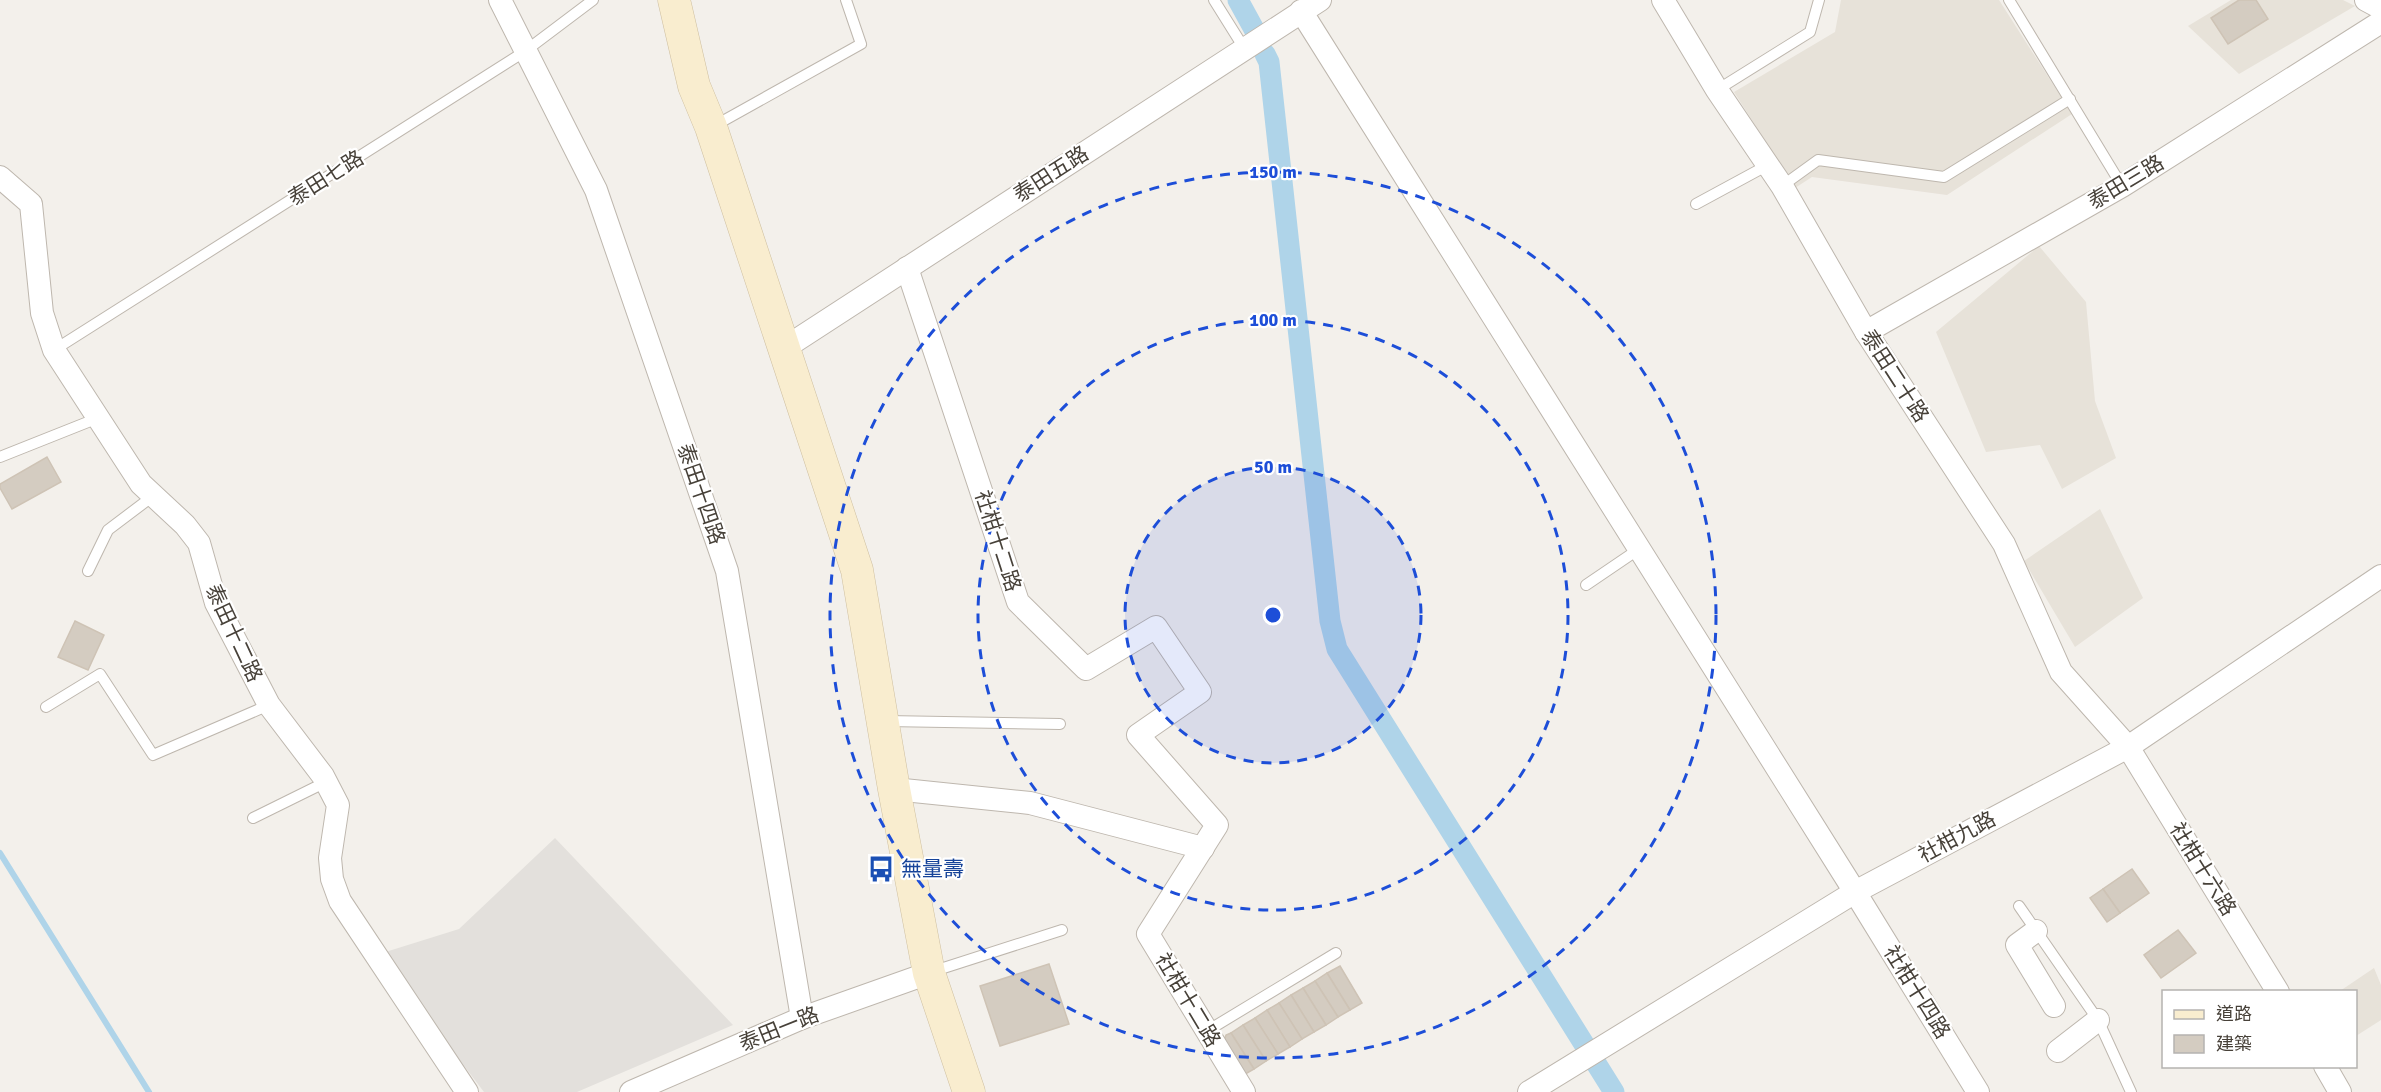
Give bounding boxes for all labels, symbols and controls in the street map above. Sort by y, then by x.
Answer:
street label: 泰田五路 [1009,140,1093,208]
street label: 泰田七路 [283,145,369,211]
street label: 泰田三路 [2083,149,2169,215]
text: 150 m [1249,161,1297,183]
text: 100 m [1249,309,1297,331]
street label: 泰田二十路 [1856,325,1934,427]
street label: 泰田十四路 [672,440,730,548]
text: 50 m [1254,456,1292,478]
street label: 社柑十二路 [969,487,1027,595]
street label: 泰田十二路 [200,580,268,686]
centre of rings [1263,605,1283,625]
street label: 社柑九路 [1914,806,2000,868]
street label: 社柑十六路 [2164,818,2242,920]
bus stop icon: 無量壽 [866,854,896,884]
place label: 無量壽 [901,856,964,882]
street label: 社柑十四路 [1878,941,1956,1043]
street label: 社柑十二路 [1150,948,1226,1052]
legend [2162,990,2357,1068]
street label: 泰田一路 [735,1001,823,1057]
text: 道路 [2216,1003,2252,1025]
text: 建築 [2216,1033,2252,1055]

